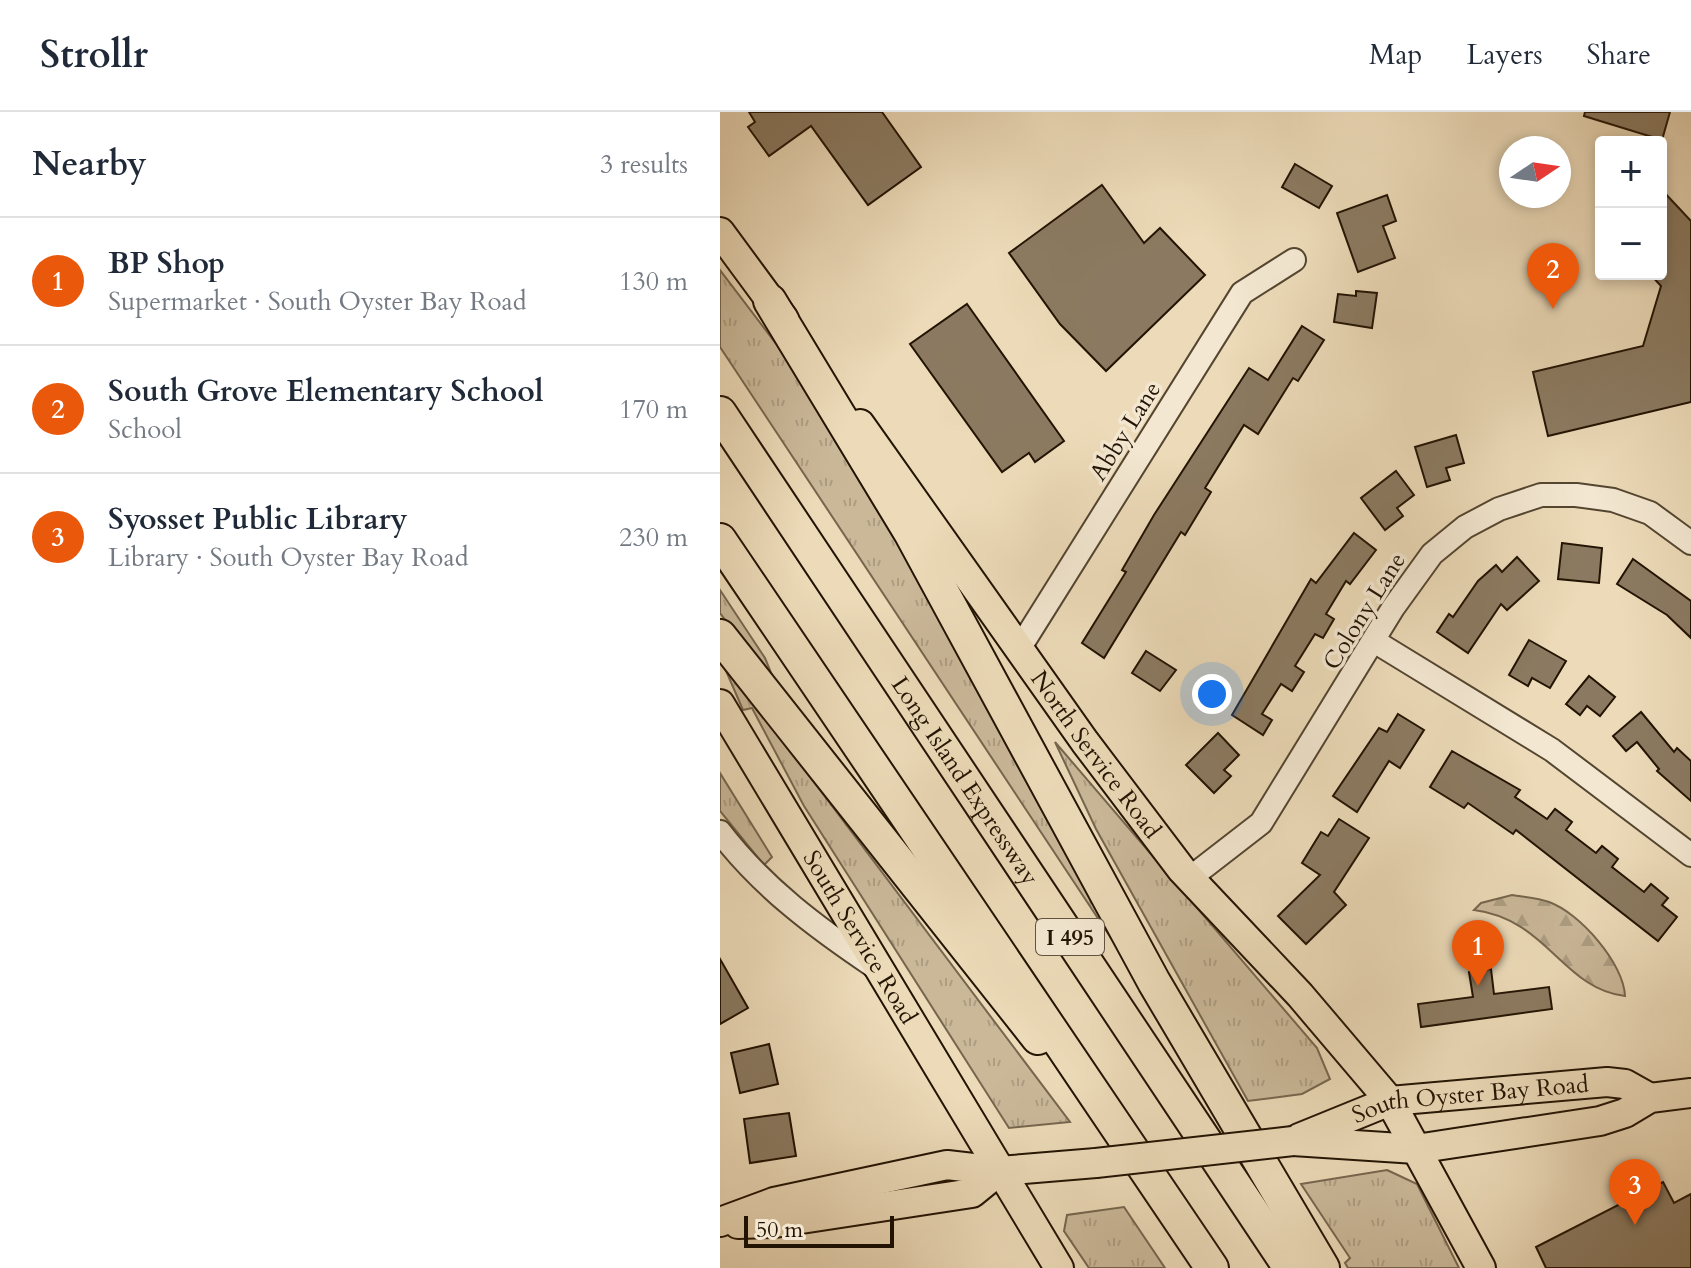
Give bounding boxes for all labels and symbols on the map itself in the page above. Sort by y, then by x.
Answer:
north arrow [1499,136,1571,208]
pin: 2 [1527,243,1579,309]
street label: Abby Lane [1082,375,1169,487]
street label: Colony Lane [1315,546,1414,676]
street label: North Service Road [1023,664,1169,846]
street label: Long Island Expressway [883,670,1046,892]
your location [1192,674,1232,714]
street label: South Service Road [795,844,925,1031]
road number: I 495 [1036,919,1104,955]
pin: 1 [1452,920,1504,986]
street label: South Oyster Bay Road [1347,1068,1590,1132]
pin: 3 [1609,1159,1661,1225]
scale bar [744,1212,894,1248]

